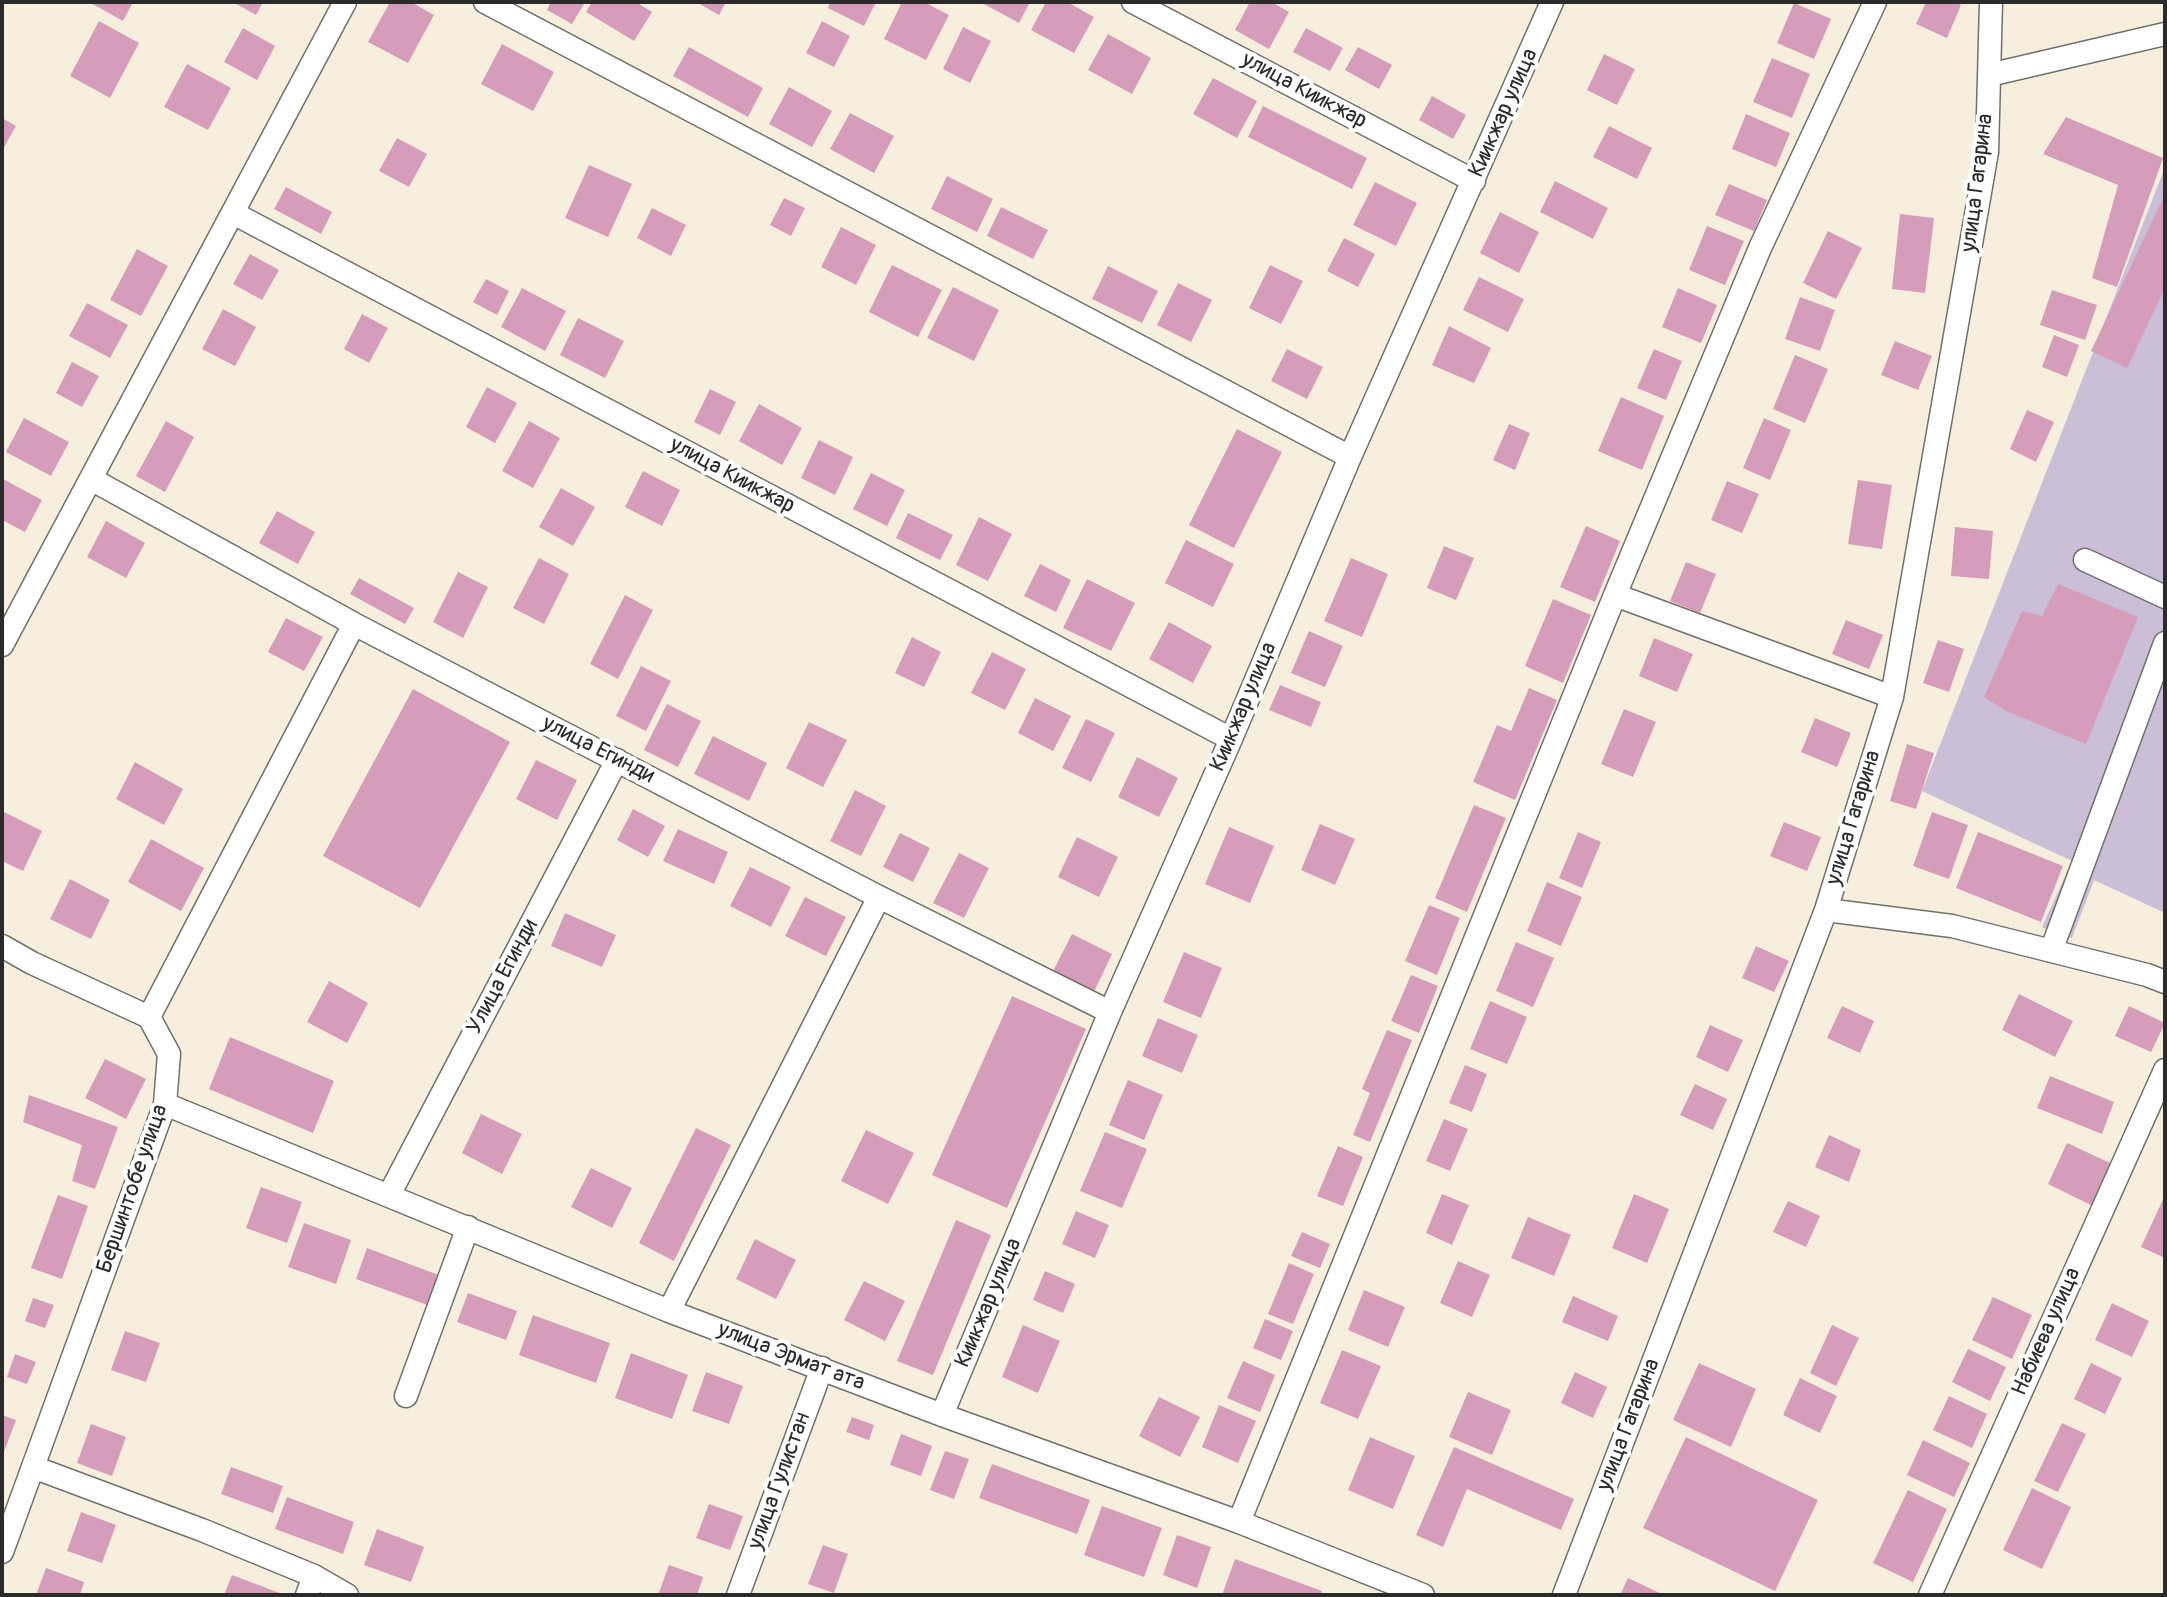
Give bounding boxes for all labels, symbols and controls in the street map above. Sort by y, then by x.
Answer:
street label: Киикжар улица [1464,45,1544,181]
street label: улица Киикжар [1237,47,1371,135]
street label: улица Гагарина [1956,112,2000,254]
street label: улица Киикжар [665,432,799,520]
street label: Киикжар улица [1205,638,1283,776]
street label: улица Егинди [538,710,658,790]
street label: улица Гагарина [1821,747,1887,889]
street label: Улица Егинди [462,915,544,1039]
street label: Бершинтобе улица [92,1101,174,1277]
street label: Киикжар улица [950,1234,1028,1372]
street label: Набиева улица [2007,1264,2087,1400]
street label: улица Эрмат ата [714,1317,868,1397]
street label: улица Гагарина [1592,1355,1666,1495]
street label: улица Гулистан [743,1409,817,1553]

